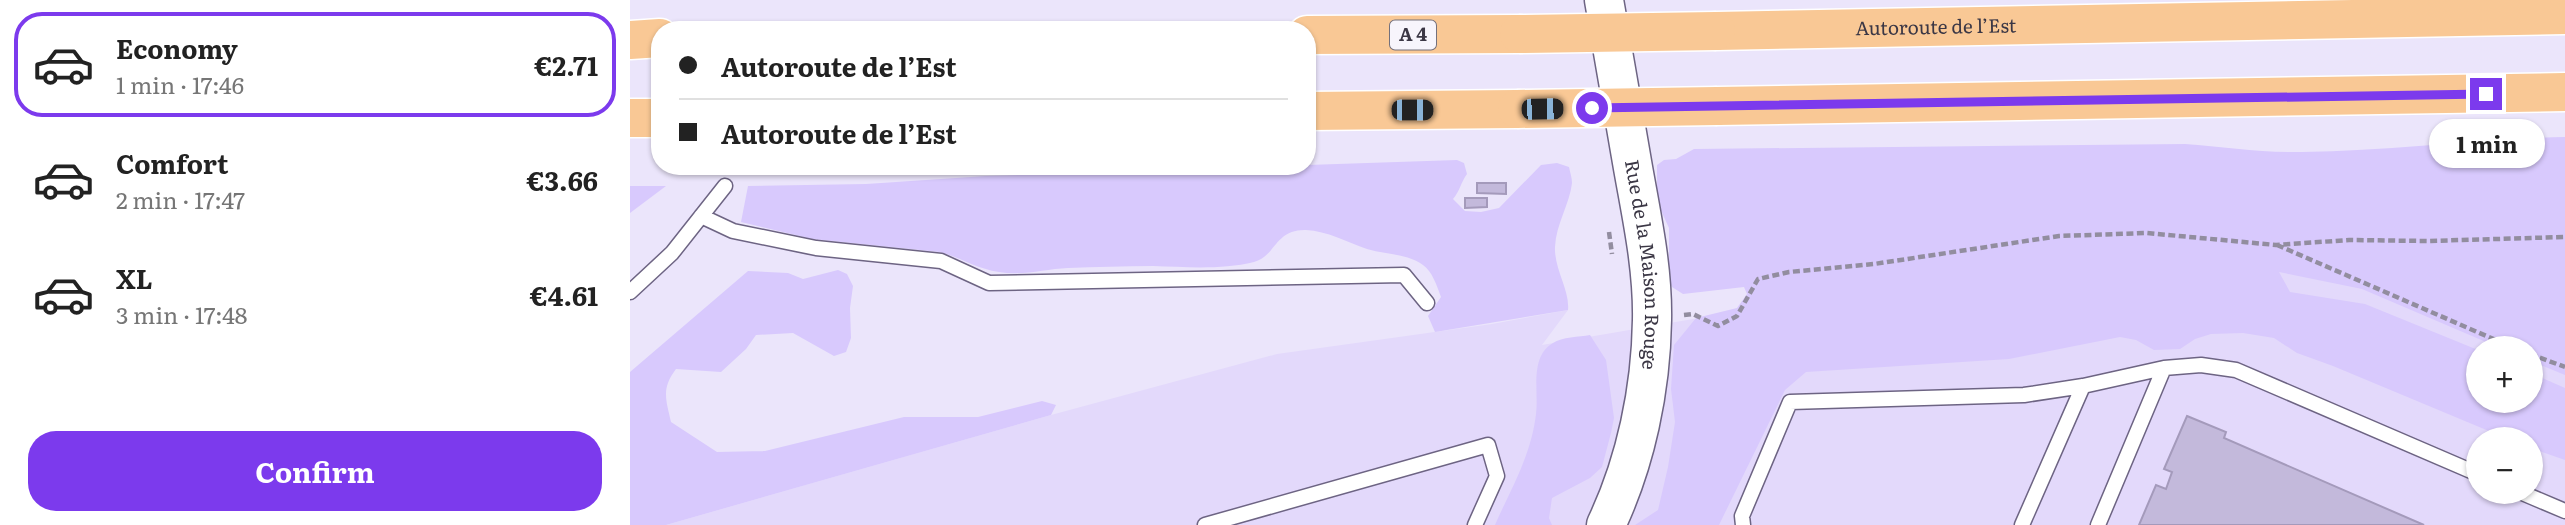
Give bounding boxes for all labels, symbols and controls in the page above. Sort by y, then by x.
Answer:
street label: Autoroute de l’Est [1855,10,2017,41]
road number: A 4 [1390,20,1436,50]
text: Economy [116,28,238,67]
icon: car [32,33,95,96]
text: €2.71 [534,45,598,84]
text: Autoroute de l’Est [721,46,957,85]
text: 1 min · 17:46 [116,67,244,101]
route end [2470,78,2502,110]
route start [1576,92,1608,124]
car [1521,98,1564,120]
car [1392,100,1434,121]
text: Autoroute de l’Est [721,113,957,152]
callout: 1 min [2428,119,2544,168]
text: 1 min [2456,126,2518,160]
text: Comfort [116,143,228,182]
icon: car [32,148,95,211]
street label: Rue de la Maison Rouge [1619,157,1667,371]
text: €3.66 [526,160,598,199]
text: 2 min · 17:47 [116,182,245,216]
text: XL [116,258,153,297]
icon: car [32,263,95,326]
text: €4.61 [530,275,598,314]
text: 3 min · 17:48 [116,297,248,331]
map controls [2466,336,2543,504]
button: + [2466,336,2543,413]
button: − [2466,427,2543,504]
button: Confirm [28,431,602,511]

